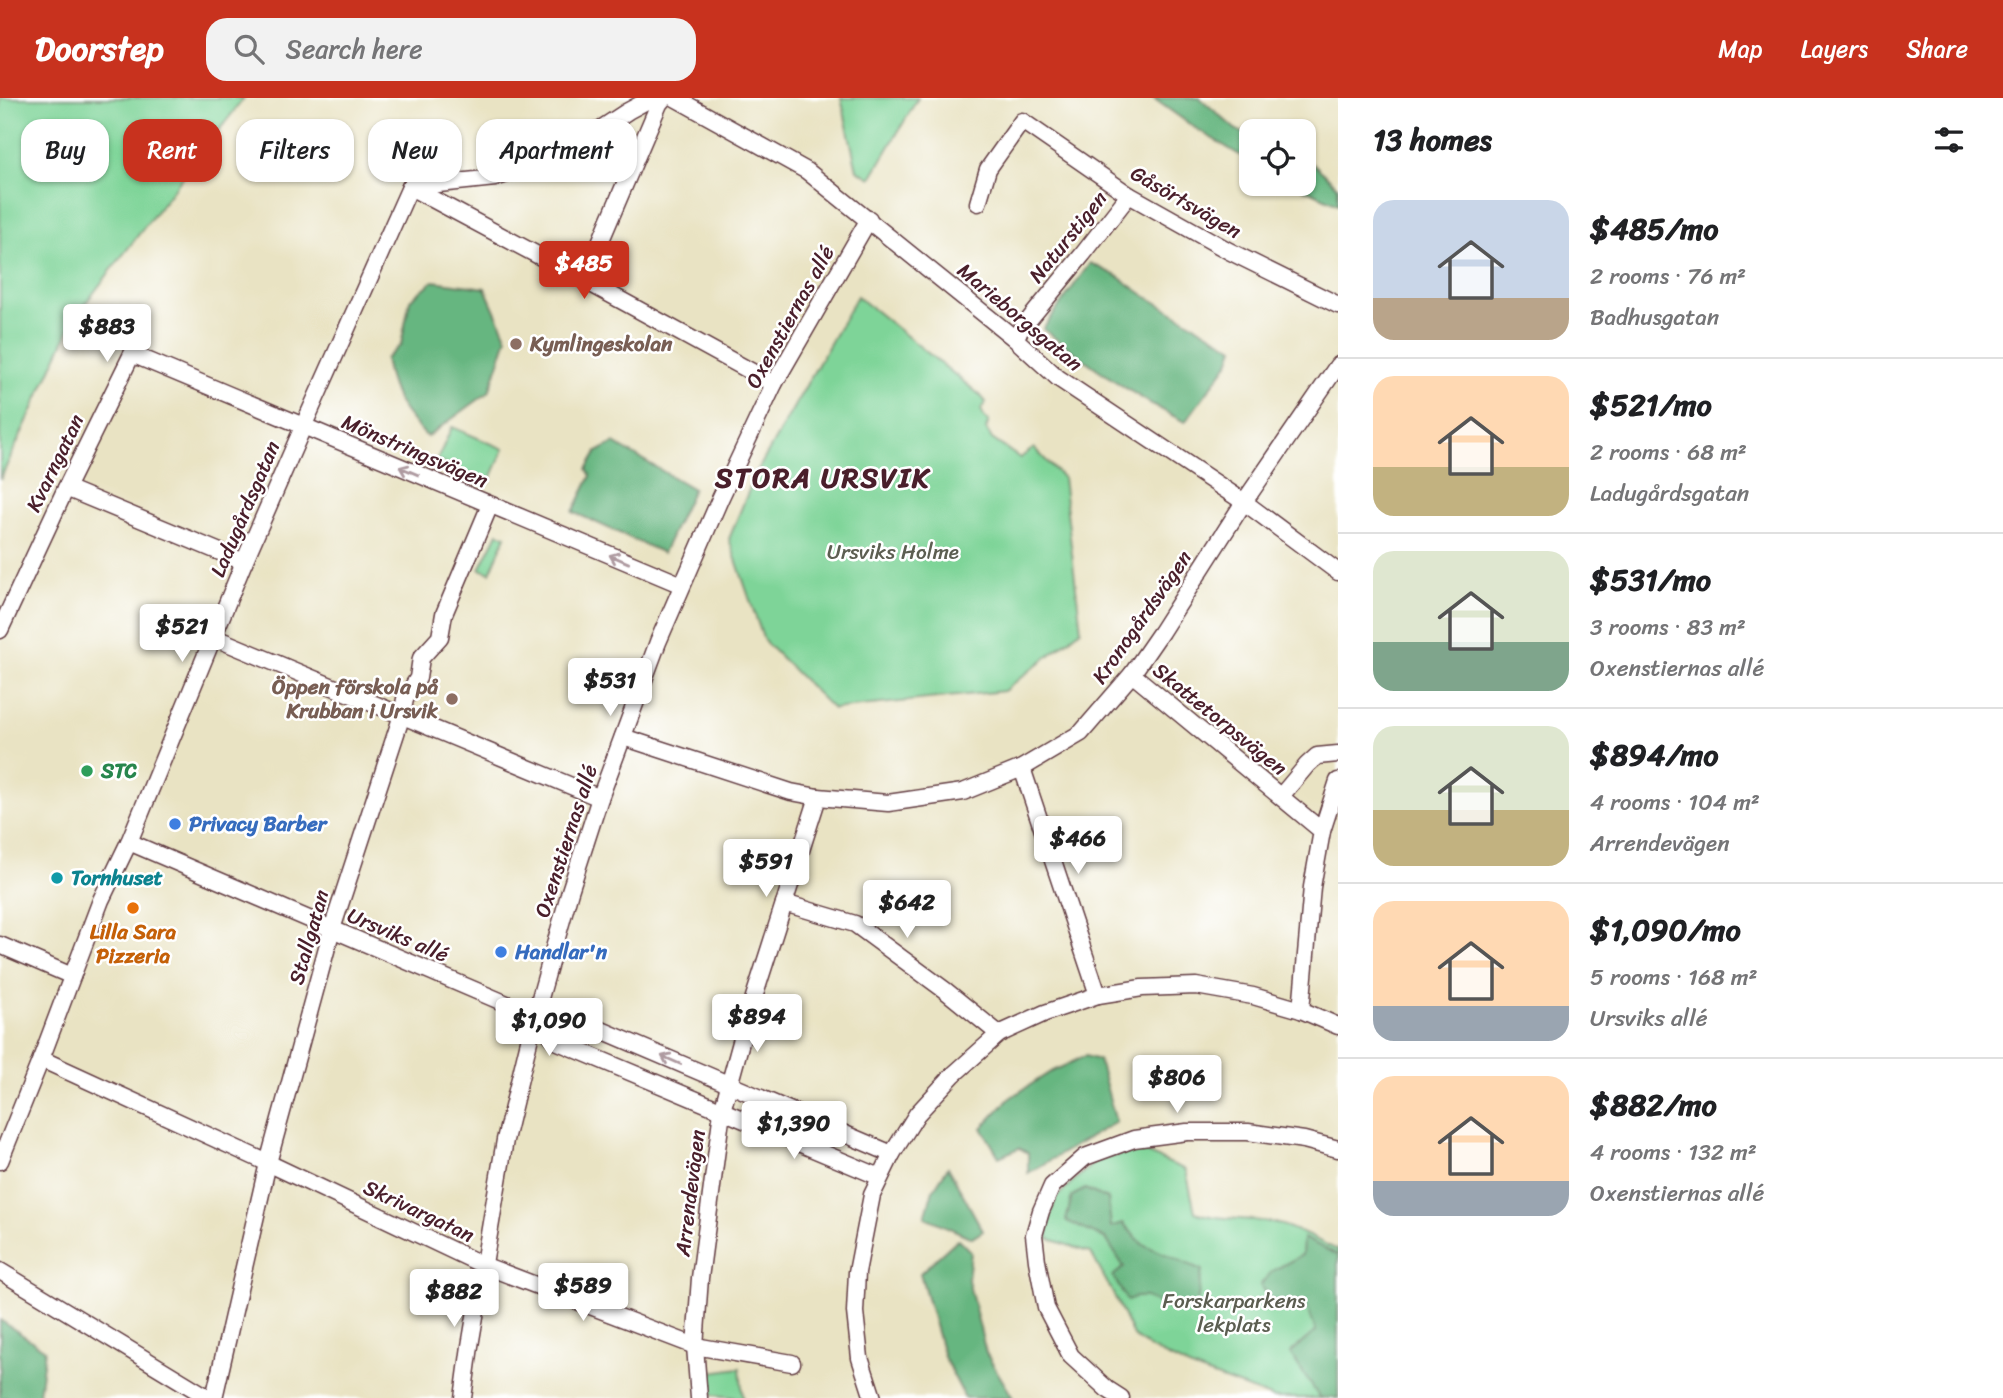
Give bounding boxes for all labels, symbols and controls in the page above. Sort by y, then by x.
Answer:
search box [206,18,696,81]
text: Doorstep [35,20,164,78]
text: Search here [286,26,423,72]
text: Map [1718,28,1763,70]
text: Layers [1801,28,1868,70]
text: Share [1906,28,1968,70]
icon: search [230,30,268,68]
text: 13 homes [1373,113,1492,167]
chip: Buy [21,119,109,182]
chip: Rent [123,119,222,182]
chip: Filters [236,119,354,182]
chip: New [368,119,462,182]
chip: Apartment [476,119,637,182]
map controls [1239,119,1316,196]
button: locate [1239,119,1316,196]
icon: filters [1930,121,1968,159]
street label: Gåsörtsvägen [1123,155,1249,249]
street label: Naturstigen [1018,182,1118,292]
text: $485/mo [1590,202,1719,256]
icon: home [1429,228,1513,312]
street label: Oxenstiernas allé [735,238,845,396]
pin: $485 [543,242,625,301]
text: $485 [555,243,613,284]
street label: Marieborgsgatan [948,253,1092,381]
text: 2 rooms · 76 m² [1590,256,1746,297]
text: Badhusgatan [1590,297,1719,338]
pin: $883 [66,304,148,364]
text: $883 [79,306,135,347]
place label: Kymlingeskolan [529,325,673,363]
marker: Kymlingeskolan [508,336,524,352]
text: $521/mo [1590,378,1712,432]
street label: Mönstringsvägen [336,403,494,499]
icon: home [1429,404,1513,488]
street label: Kvarngatan [15,407,95,519]
text: 2 rooms · 68 m² [1590,432,1747,473]
street label: Ladugårdsgatan [199,435,291,583]
district label: STORA URSVIK [714,453,931,502]
one-way arrow [399,464,420,477]
text: Ladugårdsgatan [1590,473,1749,514]
park label: Ursviks Holme [827,533,959,571]
street label: Kronogårdsvägen [1082,542,1202,692]
one-way arrow [609,552,630,565]
text: $531/mo [1590,553,1711,607]
icon: home [1429,579,1513,663]
pin: $521 [141,604,223,664]
text: $521 [156,606,208,647]
text: 3 rooms · 83 m² [1590,607,1746,648]
text: Oxenstiernas allé [1590,648,1764,689]
street label: Skattetorpsvägen [1144,652,1296,786]
pin: $531 [569,658,651,718]
text: $531 [584,660,636,701]
place label: Öppen förskola på Krubban i Ursvik [272,668,439,730]
marker: Öppen förskola på Krubban i Ursvik [444,691,460,707]
text: $894/mo [1590,728,1719,782]
place label: STC [100,752,137,790]
icon: home [1429,754,1513,838]
street label: Oxenstiernas allé [523,759,609,923]
marker: STC [79,763,95,779]
text: 4 rooms · 104 m² [1590,782,1760,823]
place label: Privacy Barber [189,805,329,843]
marker: Privacy Barber [167,816,183,832]
pin: $466 [1037,816,1119,876]
text: $466 [1050,818,1106,859]
text: Arrendevägen [1590,823,1730,864]
pin: $591 [725,840,807,899]
text: $591 [739,841,793,882]
place label: Tornhuset [71,859,163,897]
marker: Tornhuset [49,870,65,886]
pin: $642 [866,880,948,940]
text: $642 [879,882,935,923]
street label: Stallgatan [277,885,341,989]
street label: Ursviks allé [341,897,455,974]
marker: Lilla Sara Pizzeria [125,900,141,916]
text: $1,090/mo [1590,903,1741,957]
place label: Lilla Sara Pizzeria [90,913,177,975]
icon: home [1429,929,1513,1013]
place label: Handlar'n [514,933,608,971]
marker: Handlar'n [493,944,509,960]
text: 5 rooms · 168 m² [1590,957,1758,998]
pin: $894 [716,995,798,1054]
text: $894 [728,996,786,1037]
pin: $1,090 [492,998,606,1058]
text: Ursviks allé [1590,998,1708,1039]
text: $1,090 [512,1000,586,1041]
one-way arrow [661,1053,682,1066]
pin: $806 [1136,1056,1218,1115]
text: $806 [1149,1057,1205,1098]
text: $882/mo [1590,1078,1717,1132]
pin: $1,390 [737,1102,851,1161]
text: $1,390 [758,1103,830,1144]
icon: home [1429,1104,1513,1188]
street label: Arrendevägen [663,1127,717,1260]
text: 4 rooms · 132 m² [1590,1132,1757,1173]
street label: Skrivargatan [357,1169,481,1253]
text: Oxenstiernas allé [1590,1173,1764,1214]
pin: $589 [542,1264,624,1323]
text: $589 [554,1265,612,1306]
pin: $882 [413,1270,495,1329]
text: $882 [426,1271,482,1312]
park label: Forskarparkens lekplats [1163,1282,1306,1344]

